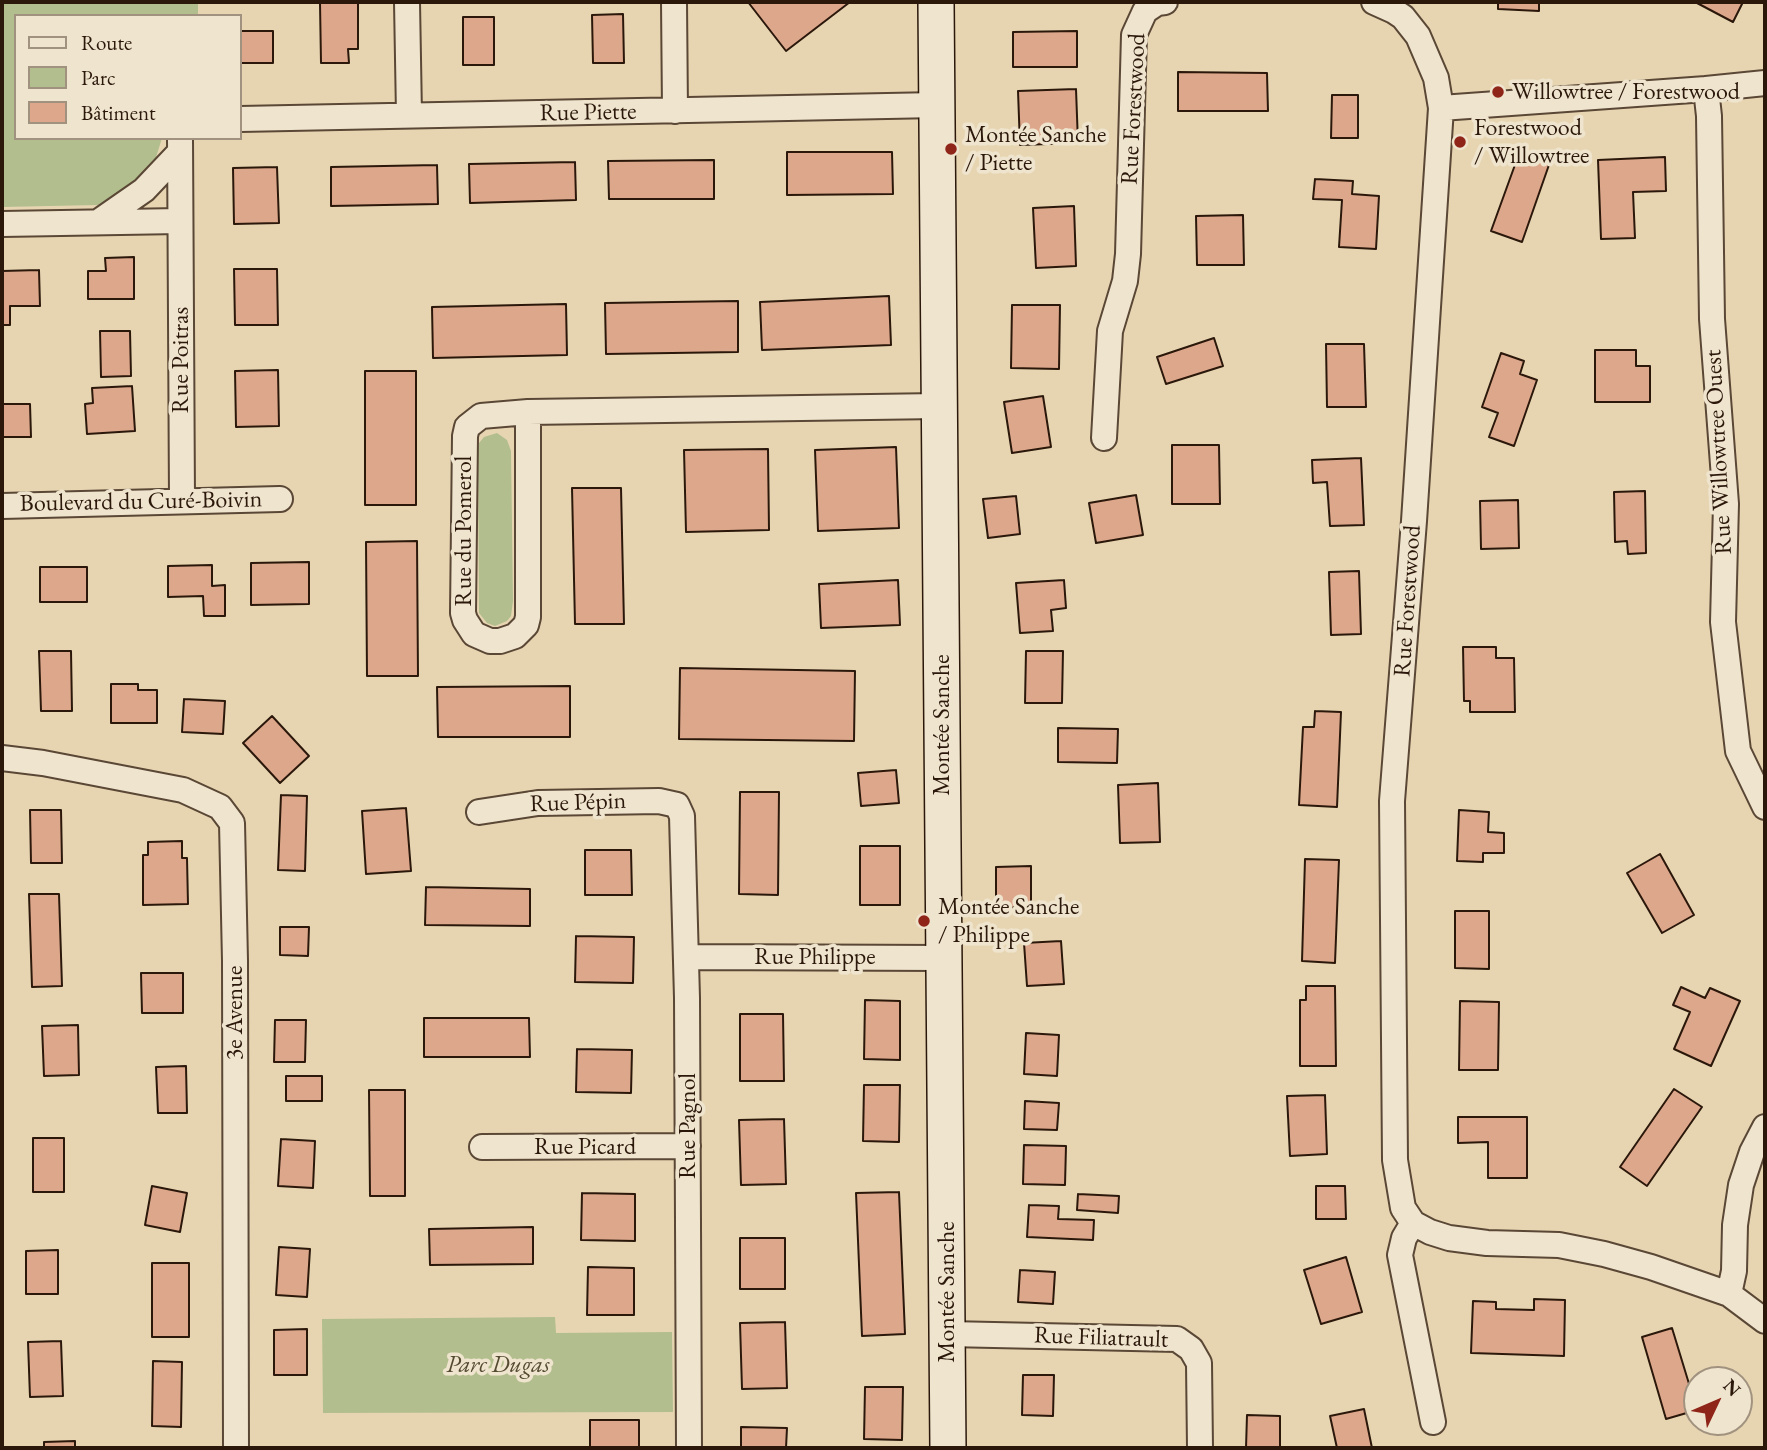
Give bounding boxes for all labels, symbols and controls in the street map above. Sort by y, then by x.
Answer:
legend [14,14,242,140]
text: Route [81,29,132,56]
street label: Rue Forestwood [1116,32,1152,186]
text: Parc [81,64,115,91]
place label: Willowtree / Forestwood [1512,78,1740,106]
marker: Willowtree / Forestwood [1490,84,1506,100]
street label: Rue Piette [539,98,637,128]
text: Bâtiment [81,99,156,126]
place label: Forestwood / Willowtree [1474,114,1589,170]
place label: Montée Sanche / Piette [965,121,1106,177]
marker: Forestwood / Willowtree [1452,134,1468,150]
marker: Montée Sanche / Piette [943,141,959,157]
street label: Rue Poitras [167,307,195,413]
street label: Rue Willowtree Ouest [1699,349,1739,555]
street label: Rue du Pomerol [450,456,478,606]
street label: Boulevard du Curé-Boivin [19,485,263,519]
street label: Rue Forestwood [1388,524,1428,678]
street label: Montée Sanche [928,654,956,796]
street label: Rue Pépin [529,787,627,819]
place label: Montée Sanche / Philippe [938,893,1079,949]
marker: Montée Sanche / Philippe [916,913,932,929]
street label: Rue Philippe [754,943,876,971]
street label: 3e Avenue [221,966,249,1060]
street label: Rue Pagnol [674,1073,702,1179]
street label: Rue Picard [534,1133,636,1161]
street label: Montée Sanche [933,1221,961,1363]
street label: Rue Filiatrault [1033,1321,1169,1355]
park label: Parc Dugas [446,1351,550,1379]
north arrow [1683,1366,1753,1436]
text: N [1718,1373,1746,1402]

